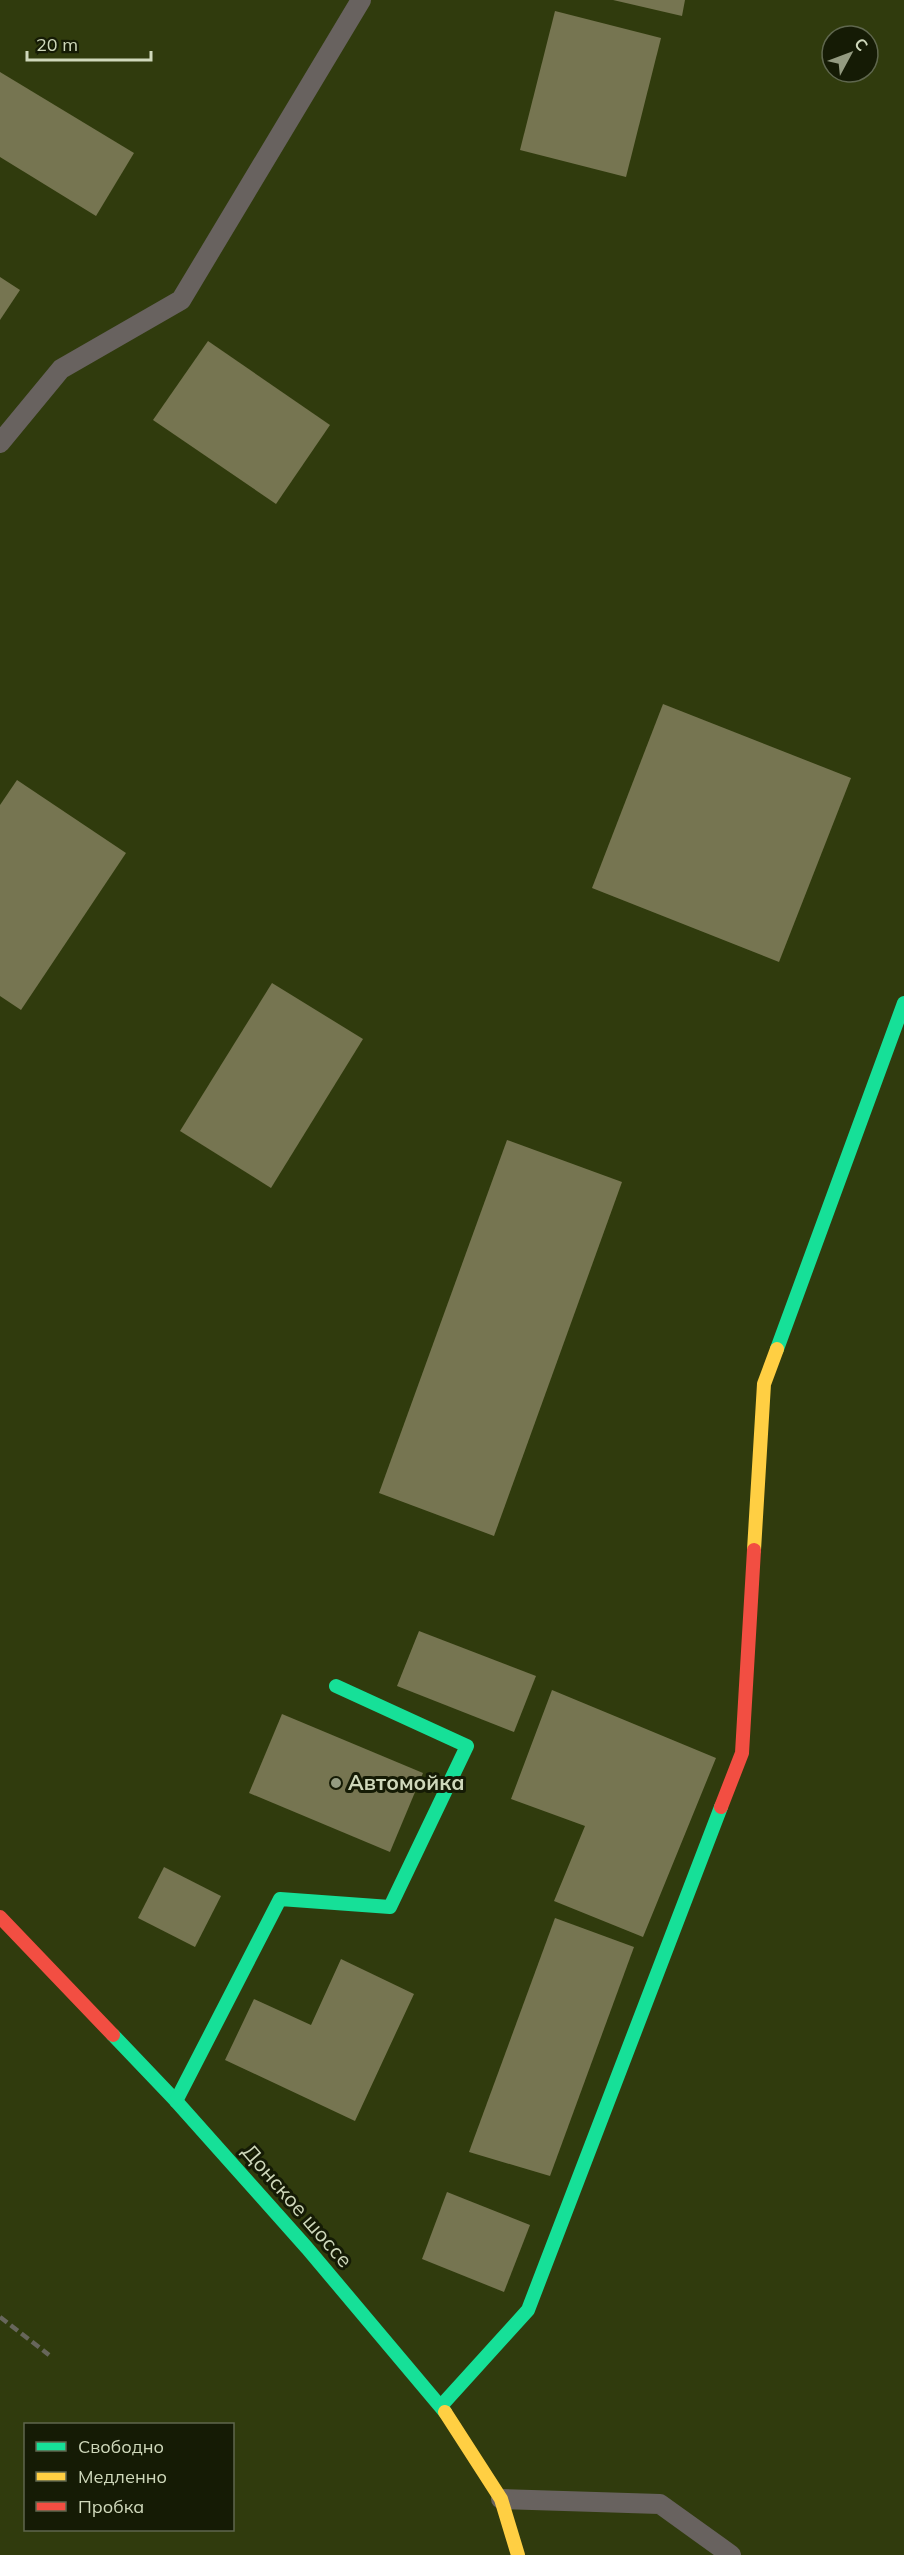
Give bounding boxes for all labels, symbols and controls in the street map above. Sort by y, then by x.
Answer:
scale bar [27,24,152,62]
north arrow [820,24,880,84]
text: 20 m [36,33,78,56]
text: С [850,33,872,55]
place label: Автомойка [348,1769,465,1795]
marker: Автомойка [329,1776,343,1790]
street label: Донское шоссе [237,2138,358,2272]
legend [24,2423,234,2531]
text: Свободно [78,2435,164,2458]
text: Медленно [78,2465,167,2488]
text: Пробка [78,2495,144,2518]

